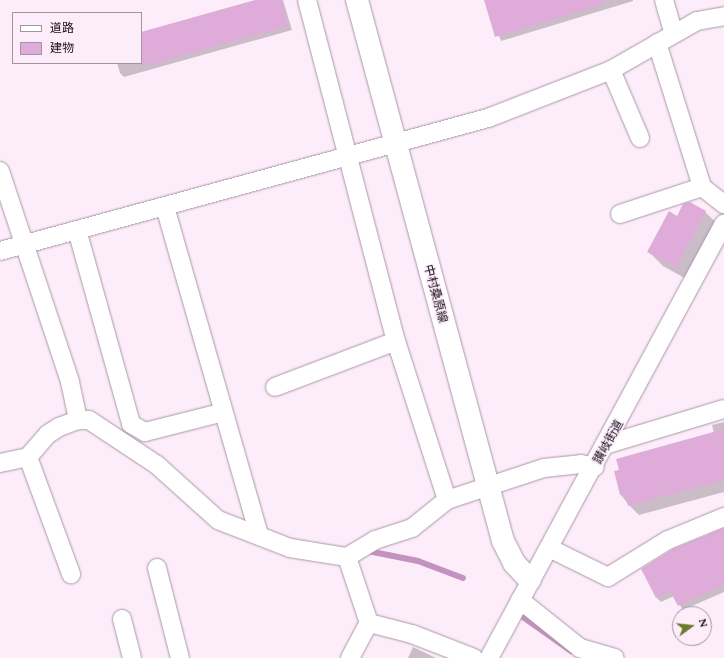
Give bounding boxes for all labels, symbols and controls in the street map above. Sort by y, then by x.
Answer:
legend [12,12,142,64]
text: 道路 [50,19,74,38]
text: 建物 [50,39,74,58]
street label: 中村桑原線 [420,263,450,325]
street label: 讃岐街道 [591,418,627,466]
north arrow [672,606,712,646]
text: N [694,616,712,630]

